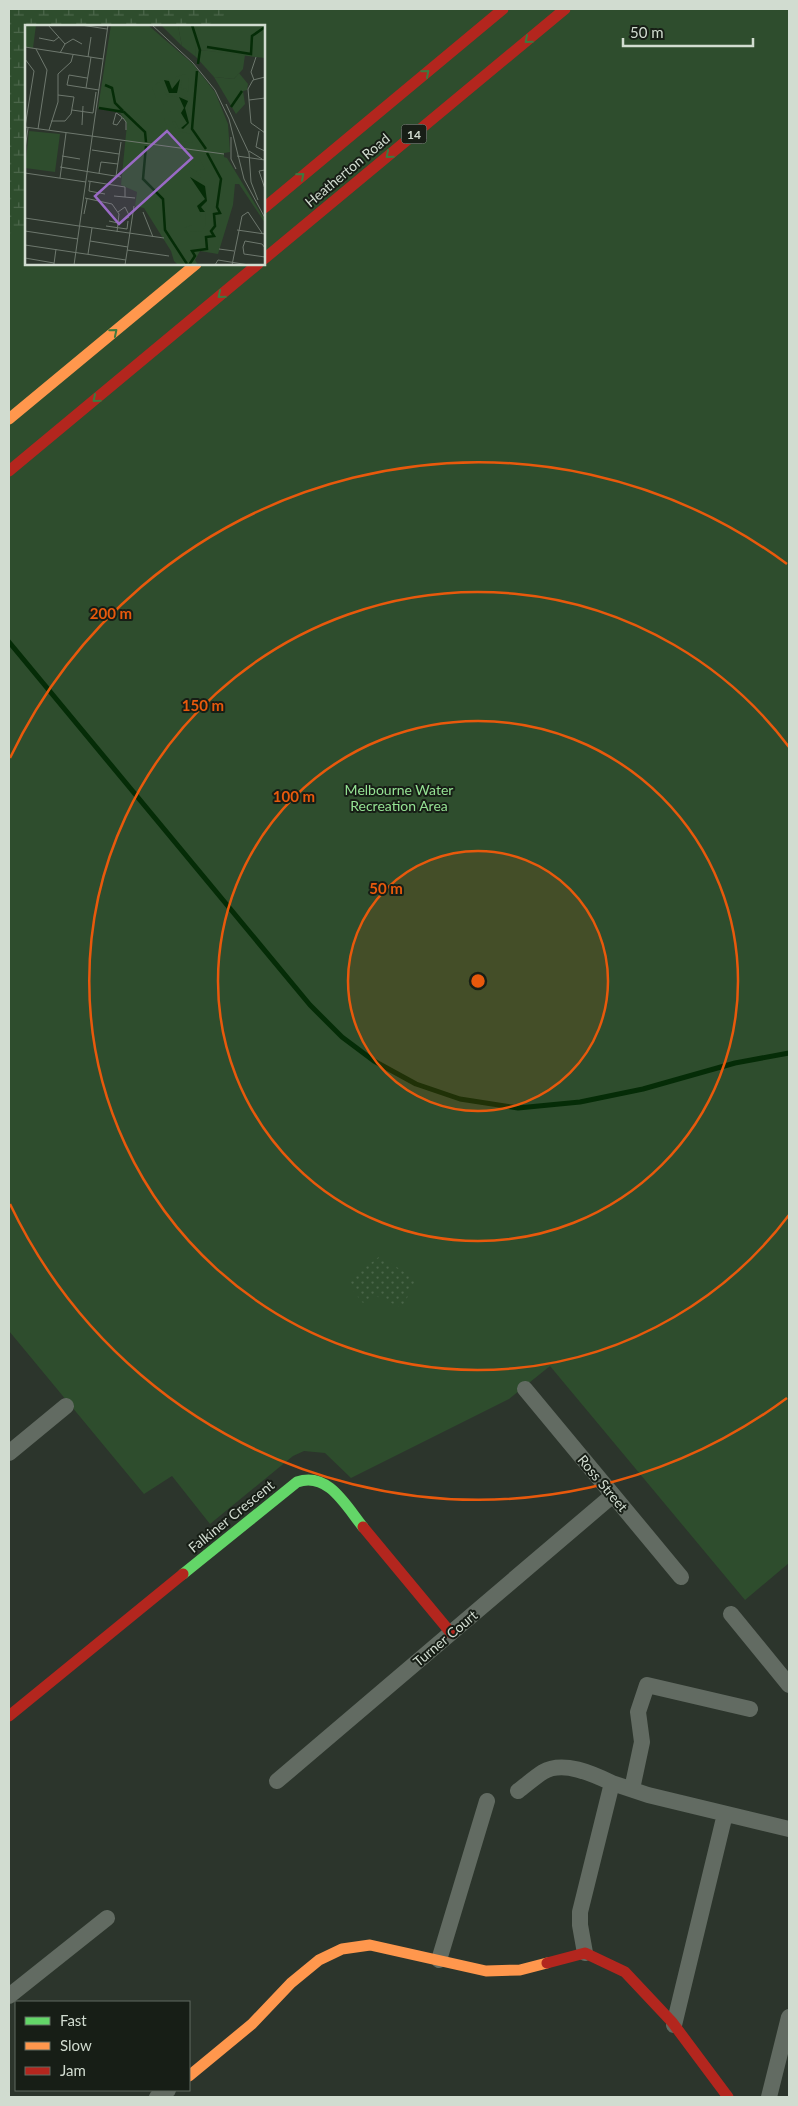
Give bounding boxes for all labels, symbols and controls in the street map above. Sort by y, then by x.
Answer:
scale bar [623,15,753,47]
text: 50 m [630,23,664,41]
inset map [25,25,265,265]
one-way arrow [524,34,533,43]
one-way arrow [421,69,430,78]
road number: 14 [402,125,426,144]
street label: Heatherton Road [301,130,393,210]
one-way arrow [386,149,395,158]
one-way arrow [296,173,305,182]
one-way arrow [218,289,227,298]
one-way arrow [108,329,117,338]
one-way arrow [93,393,102,401]
text: 200 m [90,604,132,622]
text: 150 m [182,696,224,714]
park label: Melbourne Water Recreation Area [345,781,453,814]
text: 100 m [273,787,315,805]
text: 50 m [369,879,403,897]
centre of rings [469,972,487,990]
street label: Ross Street [574,1451,632,1515]
street label: Falkiner Crescent [185,1476,277,1556]
street label: Turner Court [410,1606,480,1670]
legend [15,2001,190,2091]
text: Fast [60,2011,87,2029]
text: Slow [60,2036,92,2054]
text: Jam [60,2061,86,2079]

